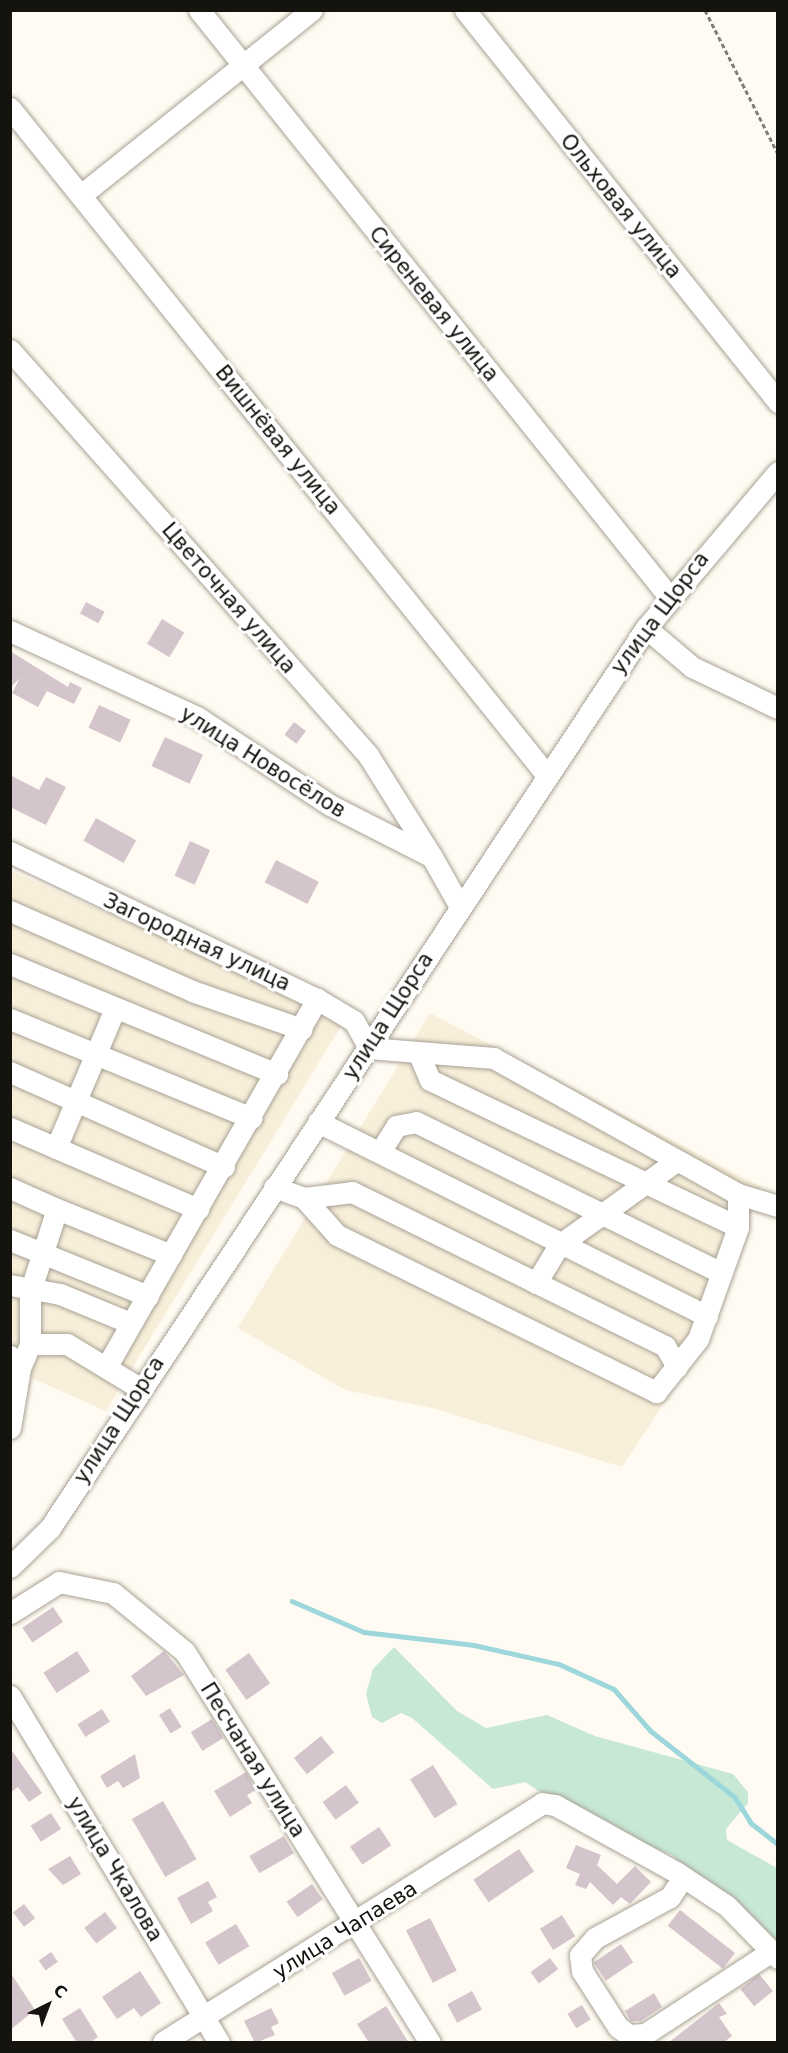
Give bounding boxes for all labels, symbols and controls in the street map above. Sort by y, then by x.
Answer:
street label: Ольховая улица [555,129,687,283]
street label: Сиреневая улица [364,221,504,387]
street label: Вишнёвая улица [210,360,346,520]
street label: Цветочная улица [157,517,301,679]
street label: улица Щорса [606,547,714,679]
street label: улица Новосёлов [176,701,350,823]
street label: Загородная улица [99,888,295,996]
street label: улица Щорса [337,948,439,1084]
street label: улица Щорса [68,1352,170,1488]
street label: Песчаная улица [195,1678,311,1842]
street label: улица Чкалова [62,1792,168,1946]
street label: улица Чапаева [268,1875,422,1985]
north arrow [18,1975,78,2035]
text: С [50,1980,71,2002]

